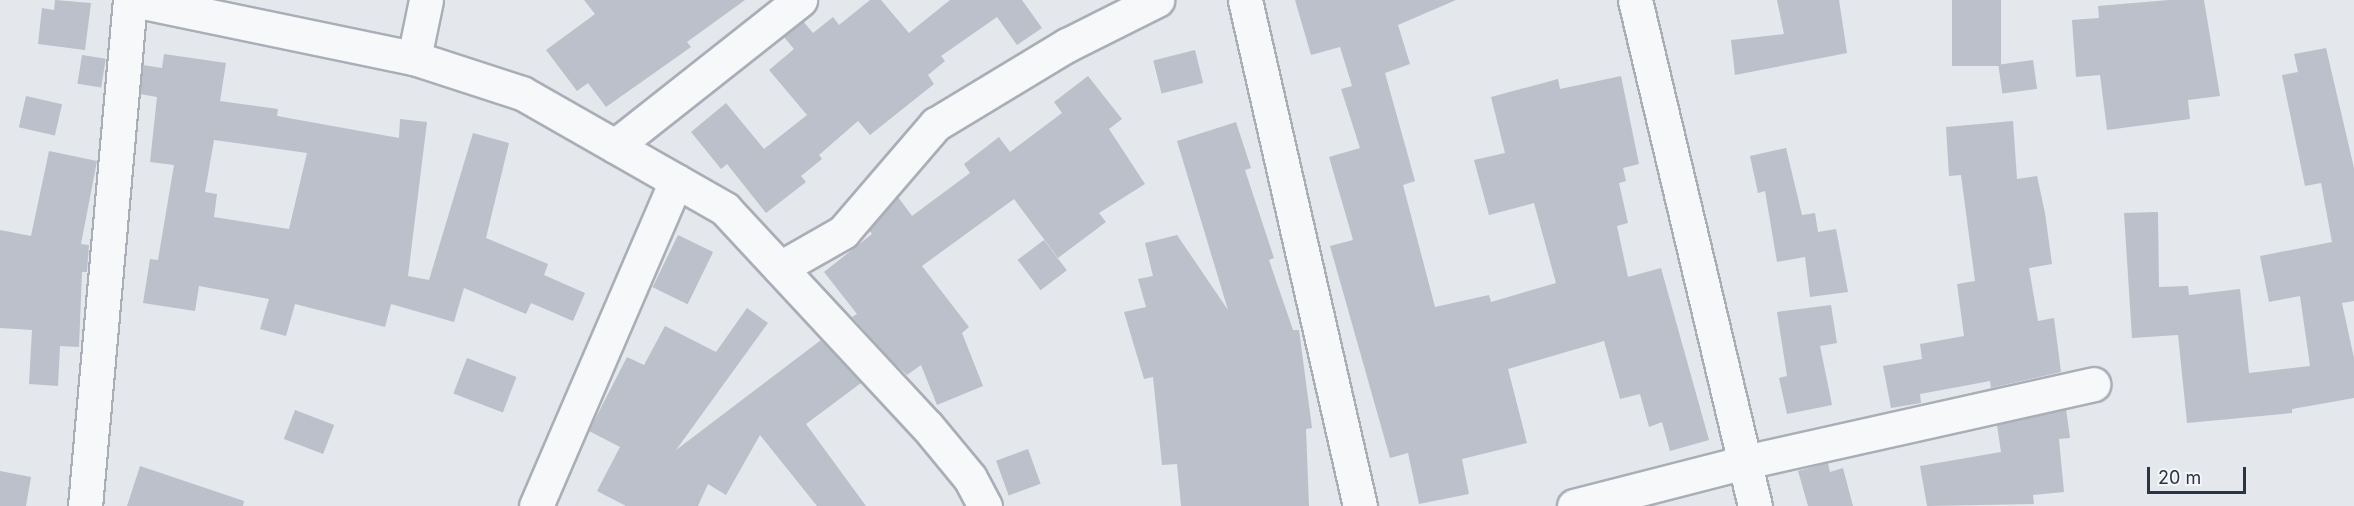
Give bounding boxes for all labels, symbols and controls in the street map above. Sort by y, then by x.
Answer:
scale bar [2150,455,2249,493]
text: 20 m [2158,467,2201,488]

